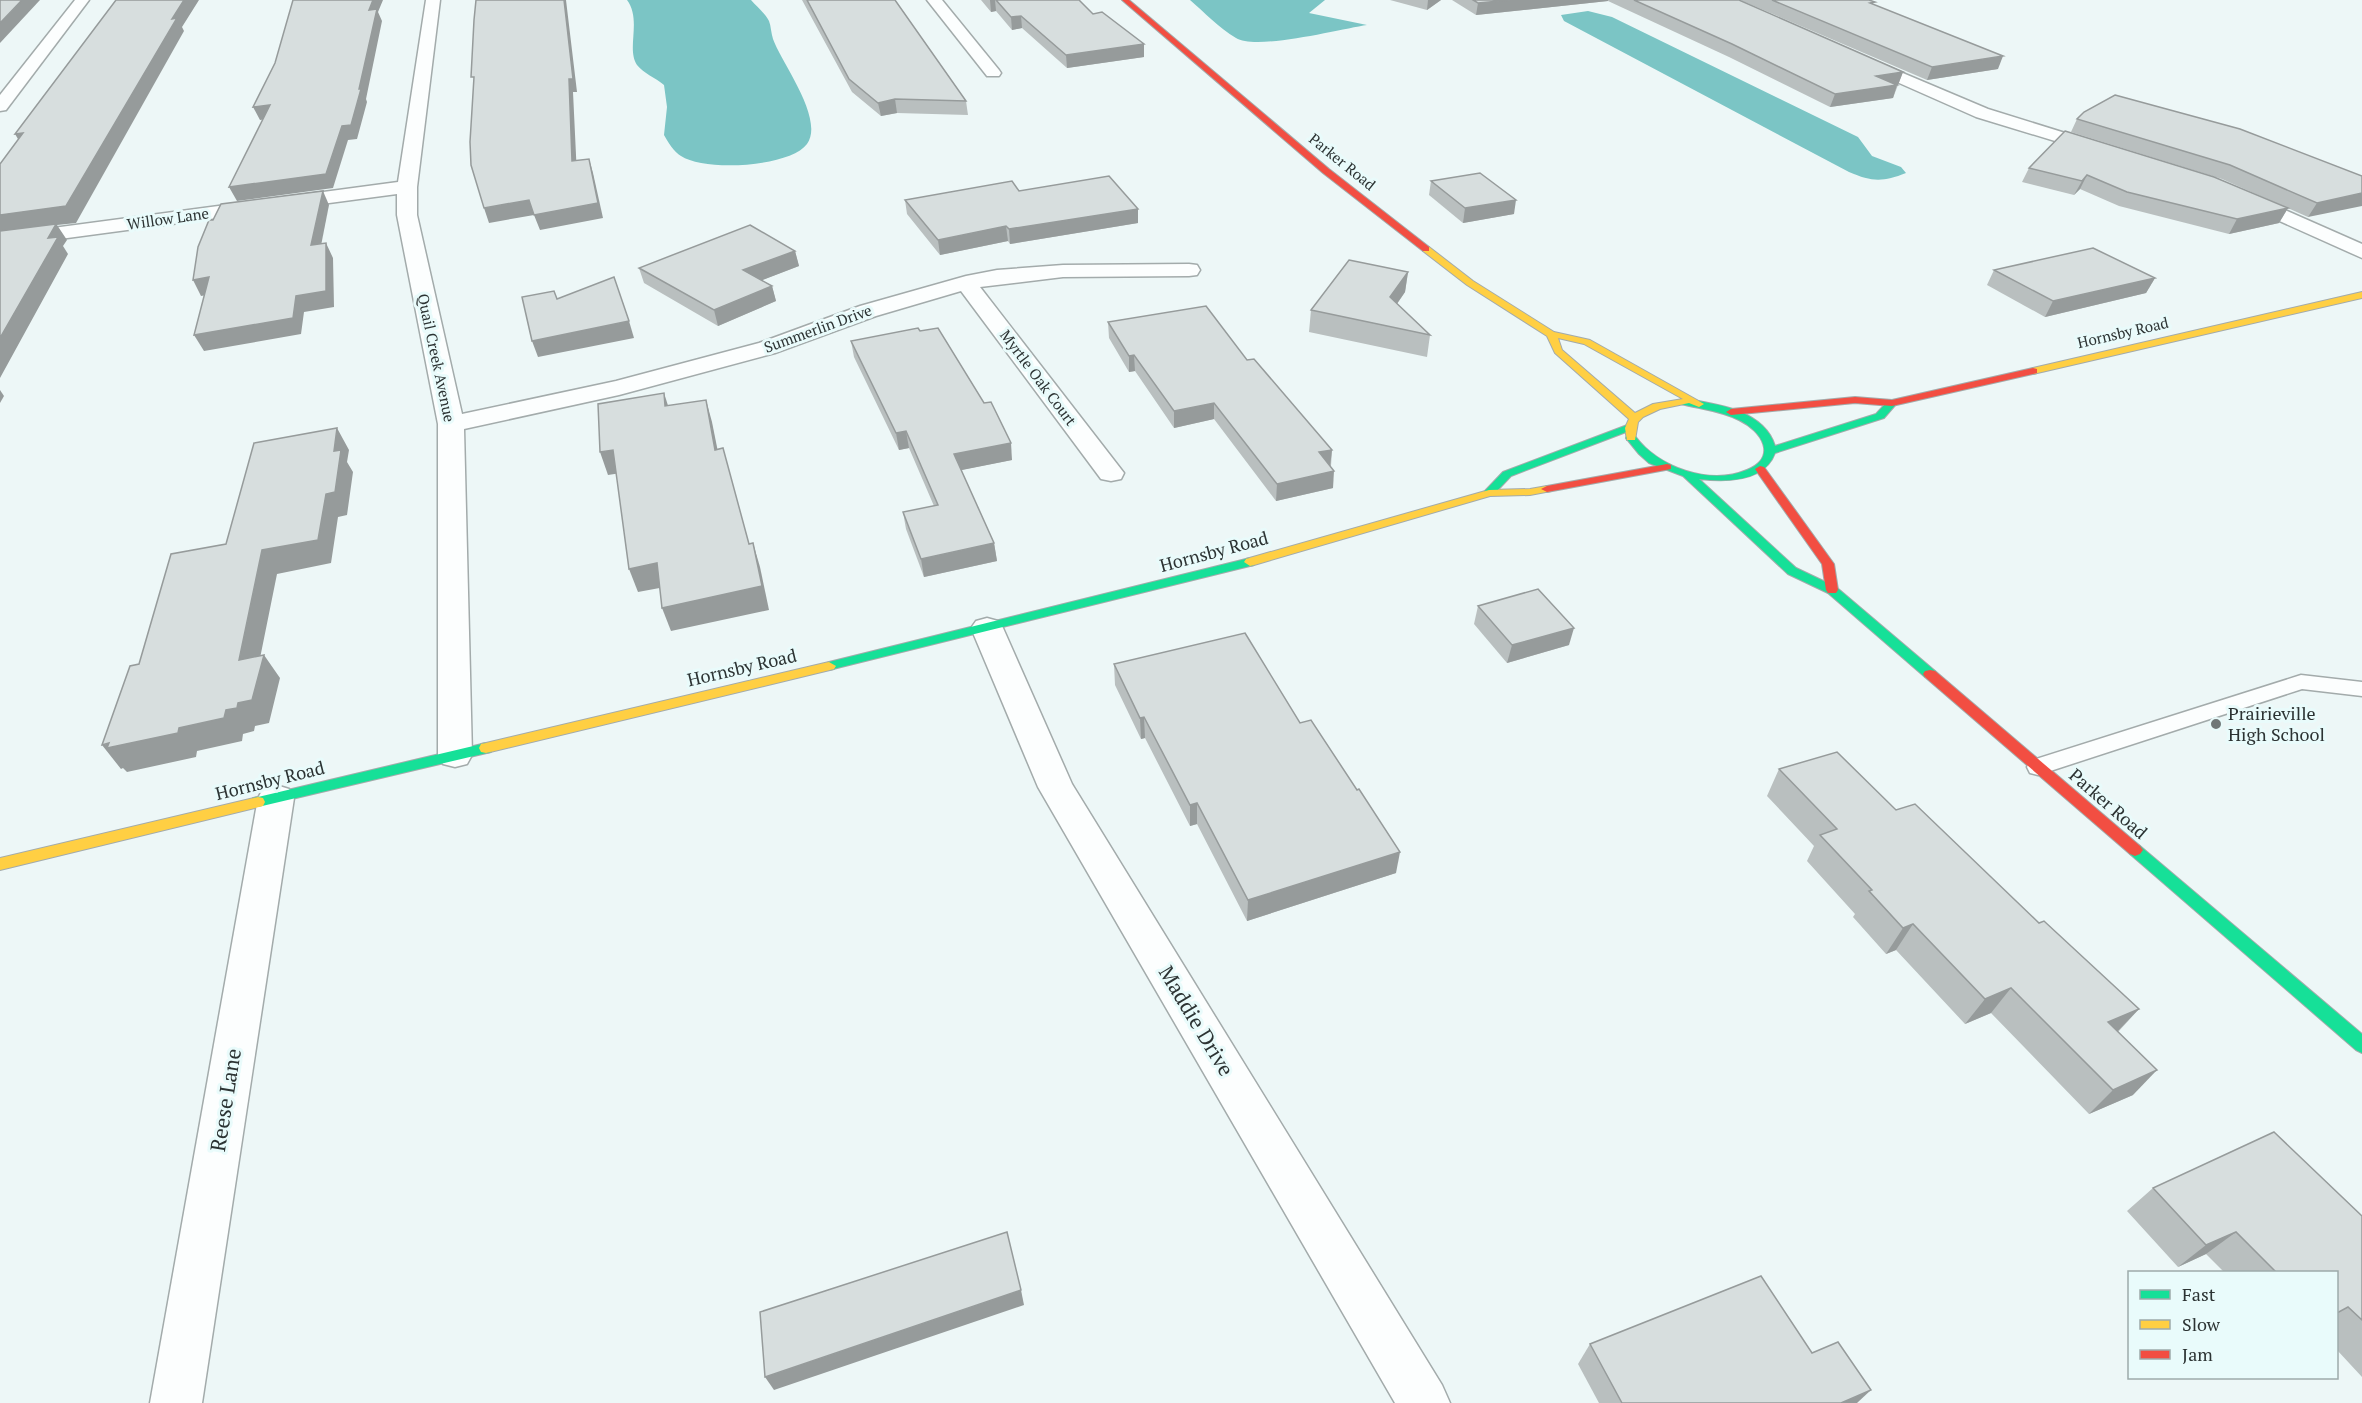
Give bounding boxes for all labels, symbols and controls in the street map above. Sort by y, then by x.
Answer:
street label: Parker Road [1305,128,1380,194]
street label: Willow Lane [126,202,210,234]
street label: Quail Creek Avenue [414,292,460,424]
street label: Summerlin Drive [761,299,874,357]
street label: Hornsby Road [2075,312,2170,352]
street label: Myrtle Oak Court [996,325,1082,430]
street label: Hornsby Road [1157,525,1271,577]
street label: Hornsby Road [685,643,799,691]
place label: Prairieville High School [2228,701,2325,746]
marker: Prairieville High School [2209,717,2223,731]
street label: Hornsby Road [213,755,327,805]
street label: Parker Road [2064,763,2153,844]
street label: Maddie Drive [1153,960,1241,1081]
street label: Reese Lane [203,1046,247,1153]
legend [2128,1271,2338,1379]
text: Fast [2182,1282,2216,1306]
text: Slow [2182,1312,2221,1336]
text: Jam [2182,1342,2213,1366]

